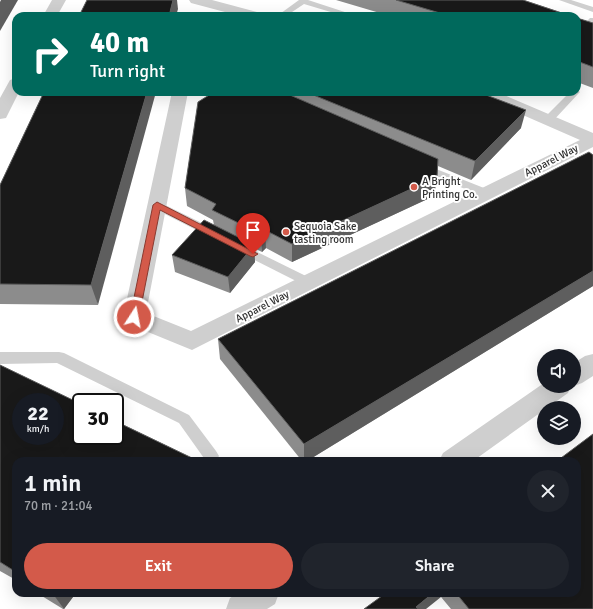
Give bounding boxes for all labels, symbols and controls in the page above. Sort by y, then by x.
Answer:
text: 40 m [90,26,149,60]
icon: right [24,28,76,80]
text: Turn right [90,60,165,82]
street label: Apparel Way [522,141,581,180]
place label: A Bright Printing Co. [422,175,478,201]
marker: A Bright Printing Co. [409,182,419,192]
pin [236,213,270,254]
icon: arrive [242,219,264,241]
place label: Sequoia Sake tasting room [294,220,357,246]
marker: Sequoia Sake tasting room [281,227,291,237]
street label: Apparel Way [233,287,292,326]
position arrow [113,296,155,338]
map controls [537,349,581,445]
button: sound [537,349,581,393]
speed limit sign: 30 [72,393,124,445]
text: 22 [27,401,49,426]
button: layers [537,401,581,445]
text: km/h [27,423,49,435]
text: 1 min [24,468,81,498]
button: close [527,470,569,512]
text: 70 m · 21:04 [24,498,93,514]
button: Exit [24,543,293,589]
button: Share [301,543,569,589]

